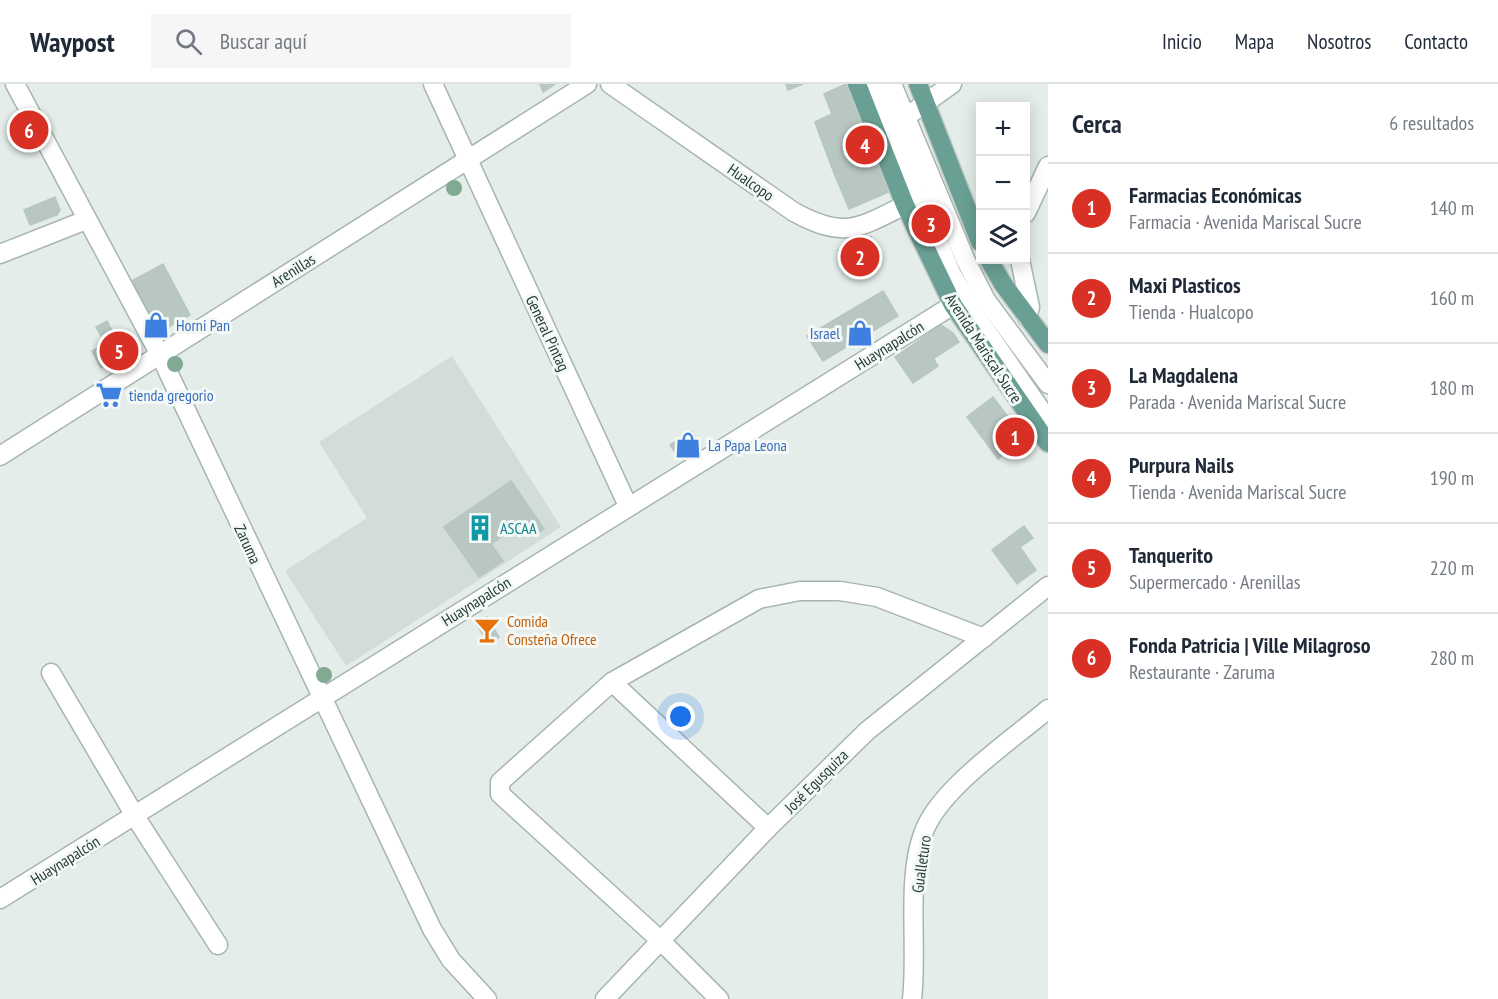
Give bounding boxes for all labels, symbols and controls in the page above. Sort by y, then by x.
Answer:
search box [151,14,571,68]
text: Waypost [30,23,115,60]
icon: search [172,25,205,58]
text: Buscar aquí [220,27,307,55]
text: Inicio [1162,28,1202,55]
text: Mapa [1235,28,1274,55]
text: Nosotros [1307,28,1371,55]
text: Contacto [1404,28,1468,55]
map controls [976,102,1030,264]
button: + [976,102,1030,156]
text: Cerca [1072,107,1122,140]
pin: 6 [9,108,48,152]
text: 6 resultados [1389,110,1474,136]
pin: 4 [846,122,884,168]
button: − [976,156,1030,210]
street label: Hualcopo [724,159,778,205]
text: Farmacias Económicas [1129,181,1302,209]
text: 1 [1087,195,1096,221]
text: 140 m [1430,195,1474,221]
pin: 3 [912,202,950,246]
text: Farmacia · Avenida Mariscal Sucre [1129,209,1362,235]
button: layers [976,210,1030,264]
pin: 2 [840,234,880,279]
street label: Arenillas [267,249,319,291]
text: Maxi Plasticos [1129,271,1241,299]
text: 2 [1087,285,1096,311]
text: 160 m [1430,285,1474,311]
street label: Avenida Mariscal Sucre [941,289,1027,407]
street label: General Pintag [522,292,574,374]
text: Tienda · Hualcopo [1129,299,1254,325]
shop icon: Horni Pan [141,310,171,340]
place label: Horni Pan [176,315,230,335]
street label: Huaynapalcón [851,316,927,374]
shop icon: Israel [845,318,875,348]
place label: Israel [810,323,840,343]
pin: 5 [100,328,138,374]
text: La Magdalena [1129,361,1238,389]
text: 3 [1087,375,1096,401]
text: 180 m [1430,375,1474,401]
supermarket icon: tienda gregorio [94,380,124,410]
place label: tienda gregorio [129,385,214,405]
text: Parada · Avenida Mariscal Sucre [1129,389,1346,415]
pin: 1 [996,414,1034,460]
shop icon: La Papa Leona [673,430,703,460]
place label: La Papa Leona [708,435,787,455]
text: Purpura Nails [1129,451,1234,479]
text: 4 [1087,465,1096,491]
text: 190 m [1430,465,1474,491]
text: Tienda · Avenida Mariscal Sucre [1129,479,1347,505]
building icon: ASCAA [465,513,495,543]
place label: ASCAA [500,518,537,538]
street label: Zaruma [230,521,266,567]
text: Tanquerito [1129,541,1213,569]
text: 5 [1087,555,1096,581]
text: 220 m [1430,555,1474,581]
text: Supermercado · Arenillas [1129,569,1300,595]
street label: Huaynapalcón [438,572,514,630]
place label: Comida Consteña Ofrece [507,611,597,649]
bar icon: Comida Consteña Ofrece [472,615,502,645]
text: Fonda Patricia | Ville Milagroso [1129,631,1371,659]
text: 6 [1087,645,1096,671]
text: 280 m [1430,645,1474,671]
text: Restaurante · Zaruma [1129,659,1275,685]
your location [666,702,695,731]
street label: José Egusquiza [779,745,852,818]
street label: Huaynapalcón [27,831,103,889]
street label: Gualleturo [907,834,935,894]

